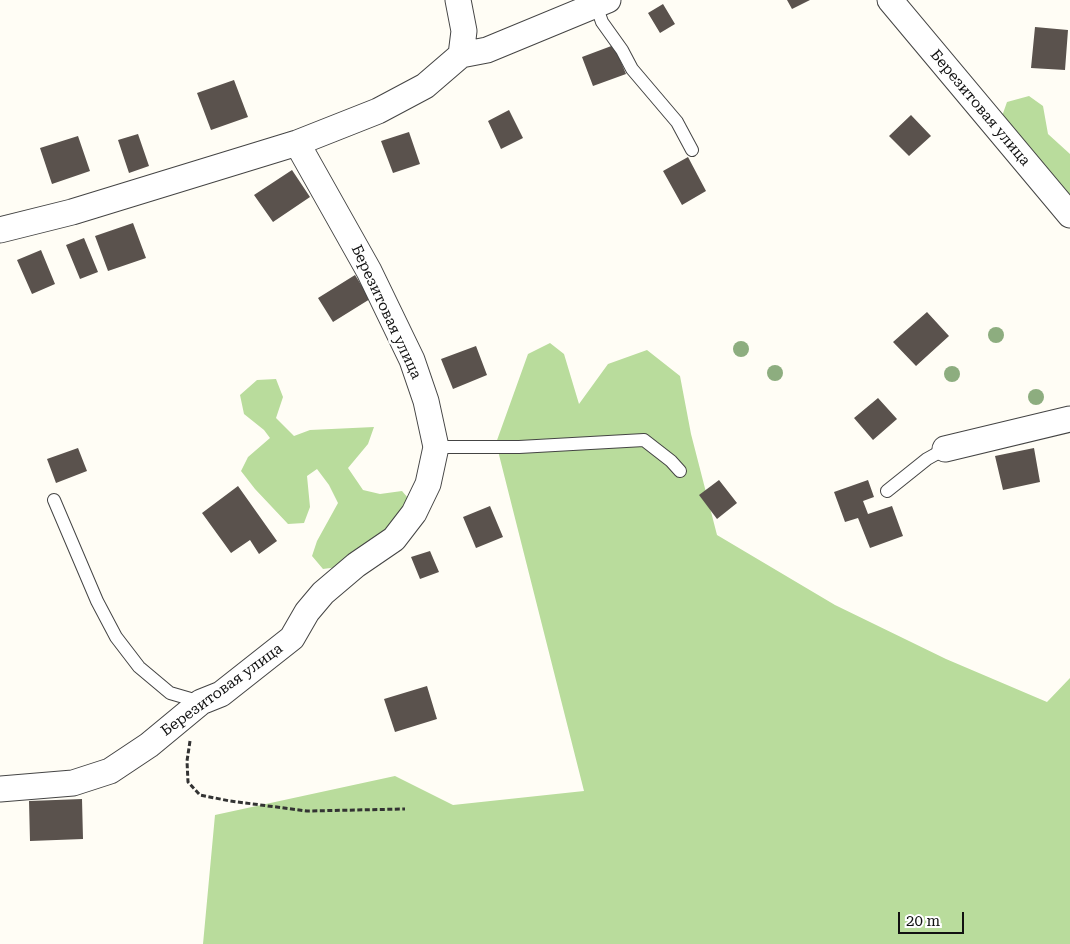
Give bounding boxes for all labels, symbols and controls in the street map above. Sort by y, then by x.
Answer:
street label: Березитовая улица [926,46,1034,170]
street label: Березитовая улица [347,242,425,382]
street label: Березитовая улица [158,640,286,740]
scale bar [900,902,966,934]
text: 20 m [906,912,940,930]

